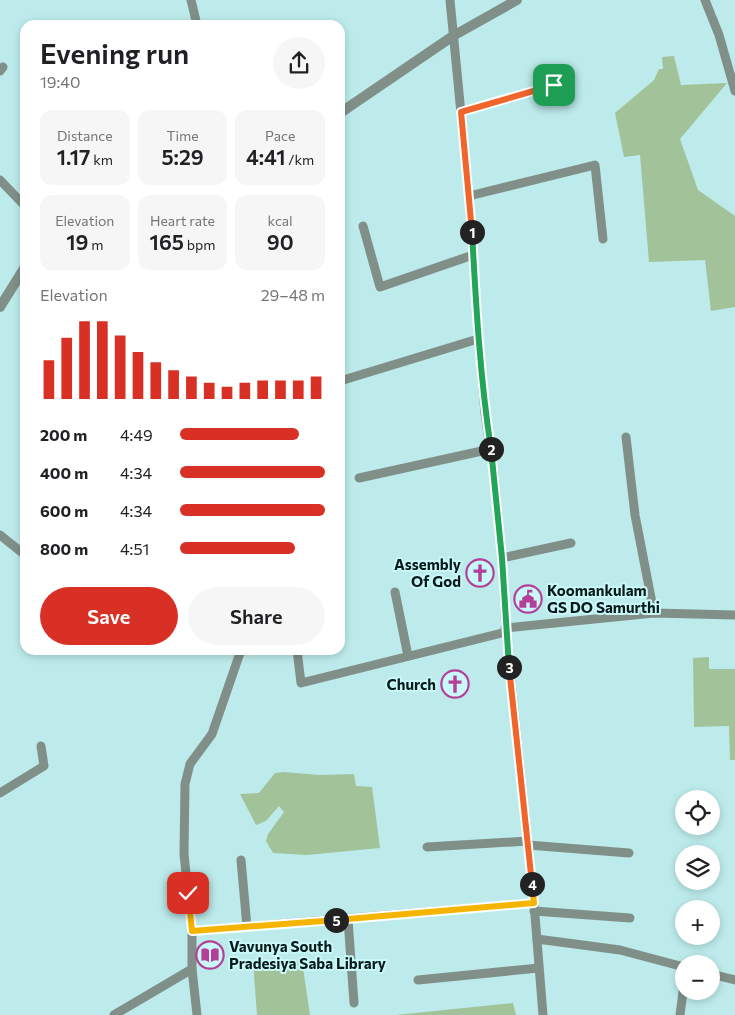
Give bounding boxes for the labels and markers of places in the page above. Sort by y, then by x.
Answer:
pin [533,64,575,106]
pin: 1 [460,220,484,244]
pin: 2 [478,436,504,462]
place label: Assembly Of God [394,555,462,590]
church icon: Assembly Of God [465,558,495,588]
place label: Koomankulam GS DO Samurthi [547,581,660,616]
public building icon: Koomankulam GS DO Samurthi [513,584,543,614]
pin: 3 [496,654,522,680]
church icon: Church [440,669,470,699]
place label: Church [387,675,436,693]
pin [167,872,209,914]
pin: 4 [520,872,544,896]
pin: 5 [324,908,348,932]
place label: Vavunya South Pradesiya Saba Library [229,937,387,972]
library icon: Vavunya South Pradesiya Saba Library [195,940,225,970]

